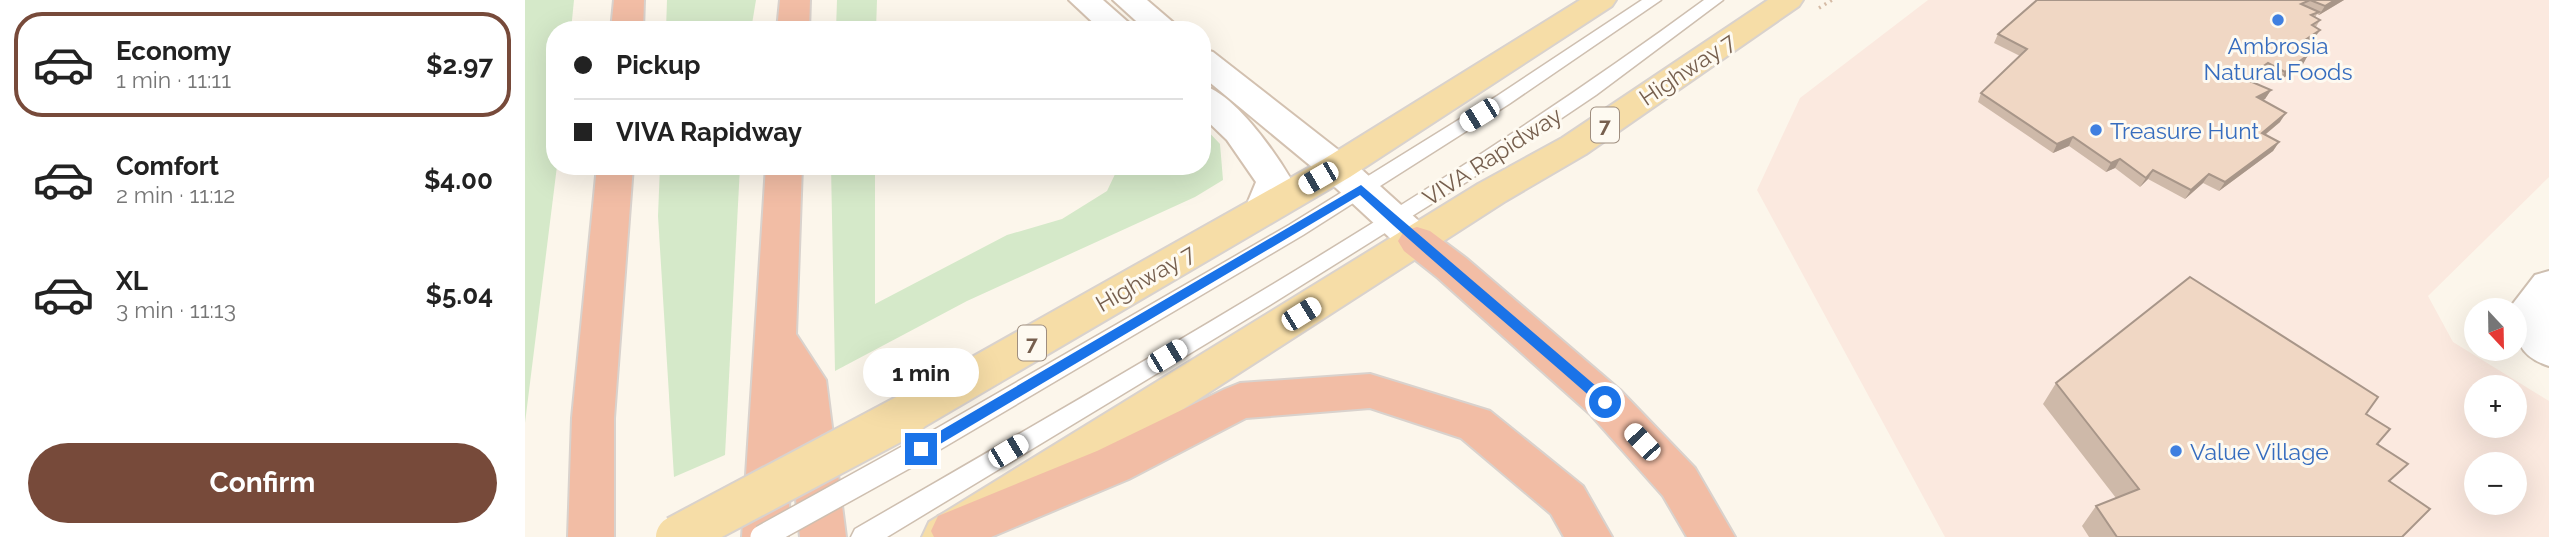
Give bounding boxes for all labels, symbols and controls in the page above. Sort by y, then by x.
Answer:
marker: Ambrosia Natural Foods [2270,12,2286,28]
street label: Highway 7 [1634,27,1741,111]
place label: Ambrosia Natural Foods [2203,32,2353,85]
icon: car [32,33,95,96]
text: Economy [116,36,231,66]
text: $2.97 [426,50,493,80]
text: Pickup [616,50,701,80]
text: 1 min · 11:11 [116,66,231,93]
car [1456,95,1503,135]
street label: VIVA Rapidway [1417,101,1567,211]
road number: 7 [1591,108,1619,142]
text: VIVA Rapidway [616,117,802,147]
place label: Treasure Hunt [2110,117,2259,144]
marker: Treasure Hunt [2088,122,2104,138]
icon: car [32,148,95,211]
text: Comfort [116,151,219,181]
car [1295,158,1342,198]
text: $4.00 [424,165,493,195]
text: 2 min · 11:12 [116,181,235,208]
street label: Highway 7 [1091,238,1200,317]
icon: car [32,263,95,326]
text: XL [116,266,148,296]
text: $5.04 [425,280,493,310]
car [1278,294,1325,334]
text: 3 min · 11:13 [116,296,236,323]
north arrow [2464,298,2527,360]
map controls [2464,298,2527,515]
road number: 7 [1018,326,1046,360]
car [1144,336,1191,376]
callout: 1 min [863,348,979,396]
text: 1 min [892,359,950,386]
button: + [2464,375,2527,438]
route start [1589,386,1621,418]
car [1620,419,1665,465]
car [985,431,1032,471]
route end [905,433,937,465]
place label: Value Village [2190,438,2329,465]
button: Confirm [28,443,497,523]
marker: Value Village [2168,443,2184,459]
button: − [2464,452,2527,515]

